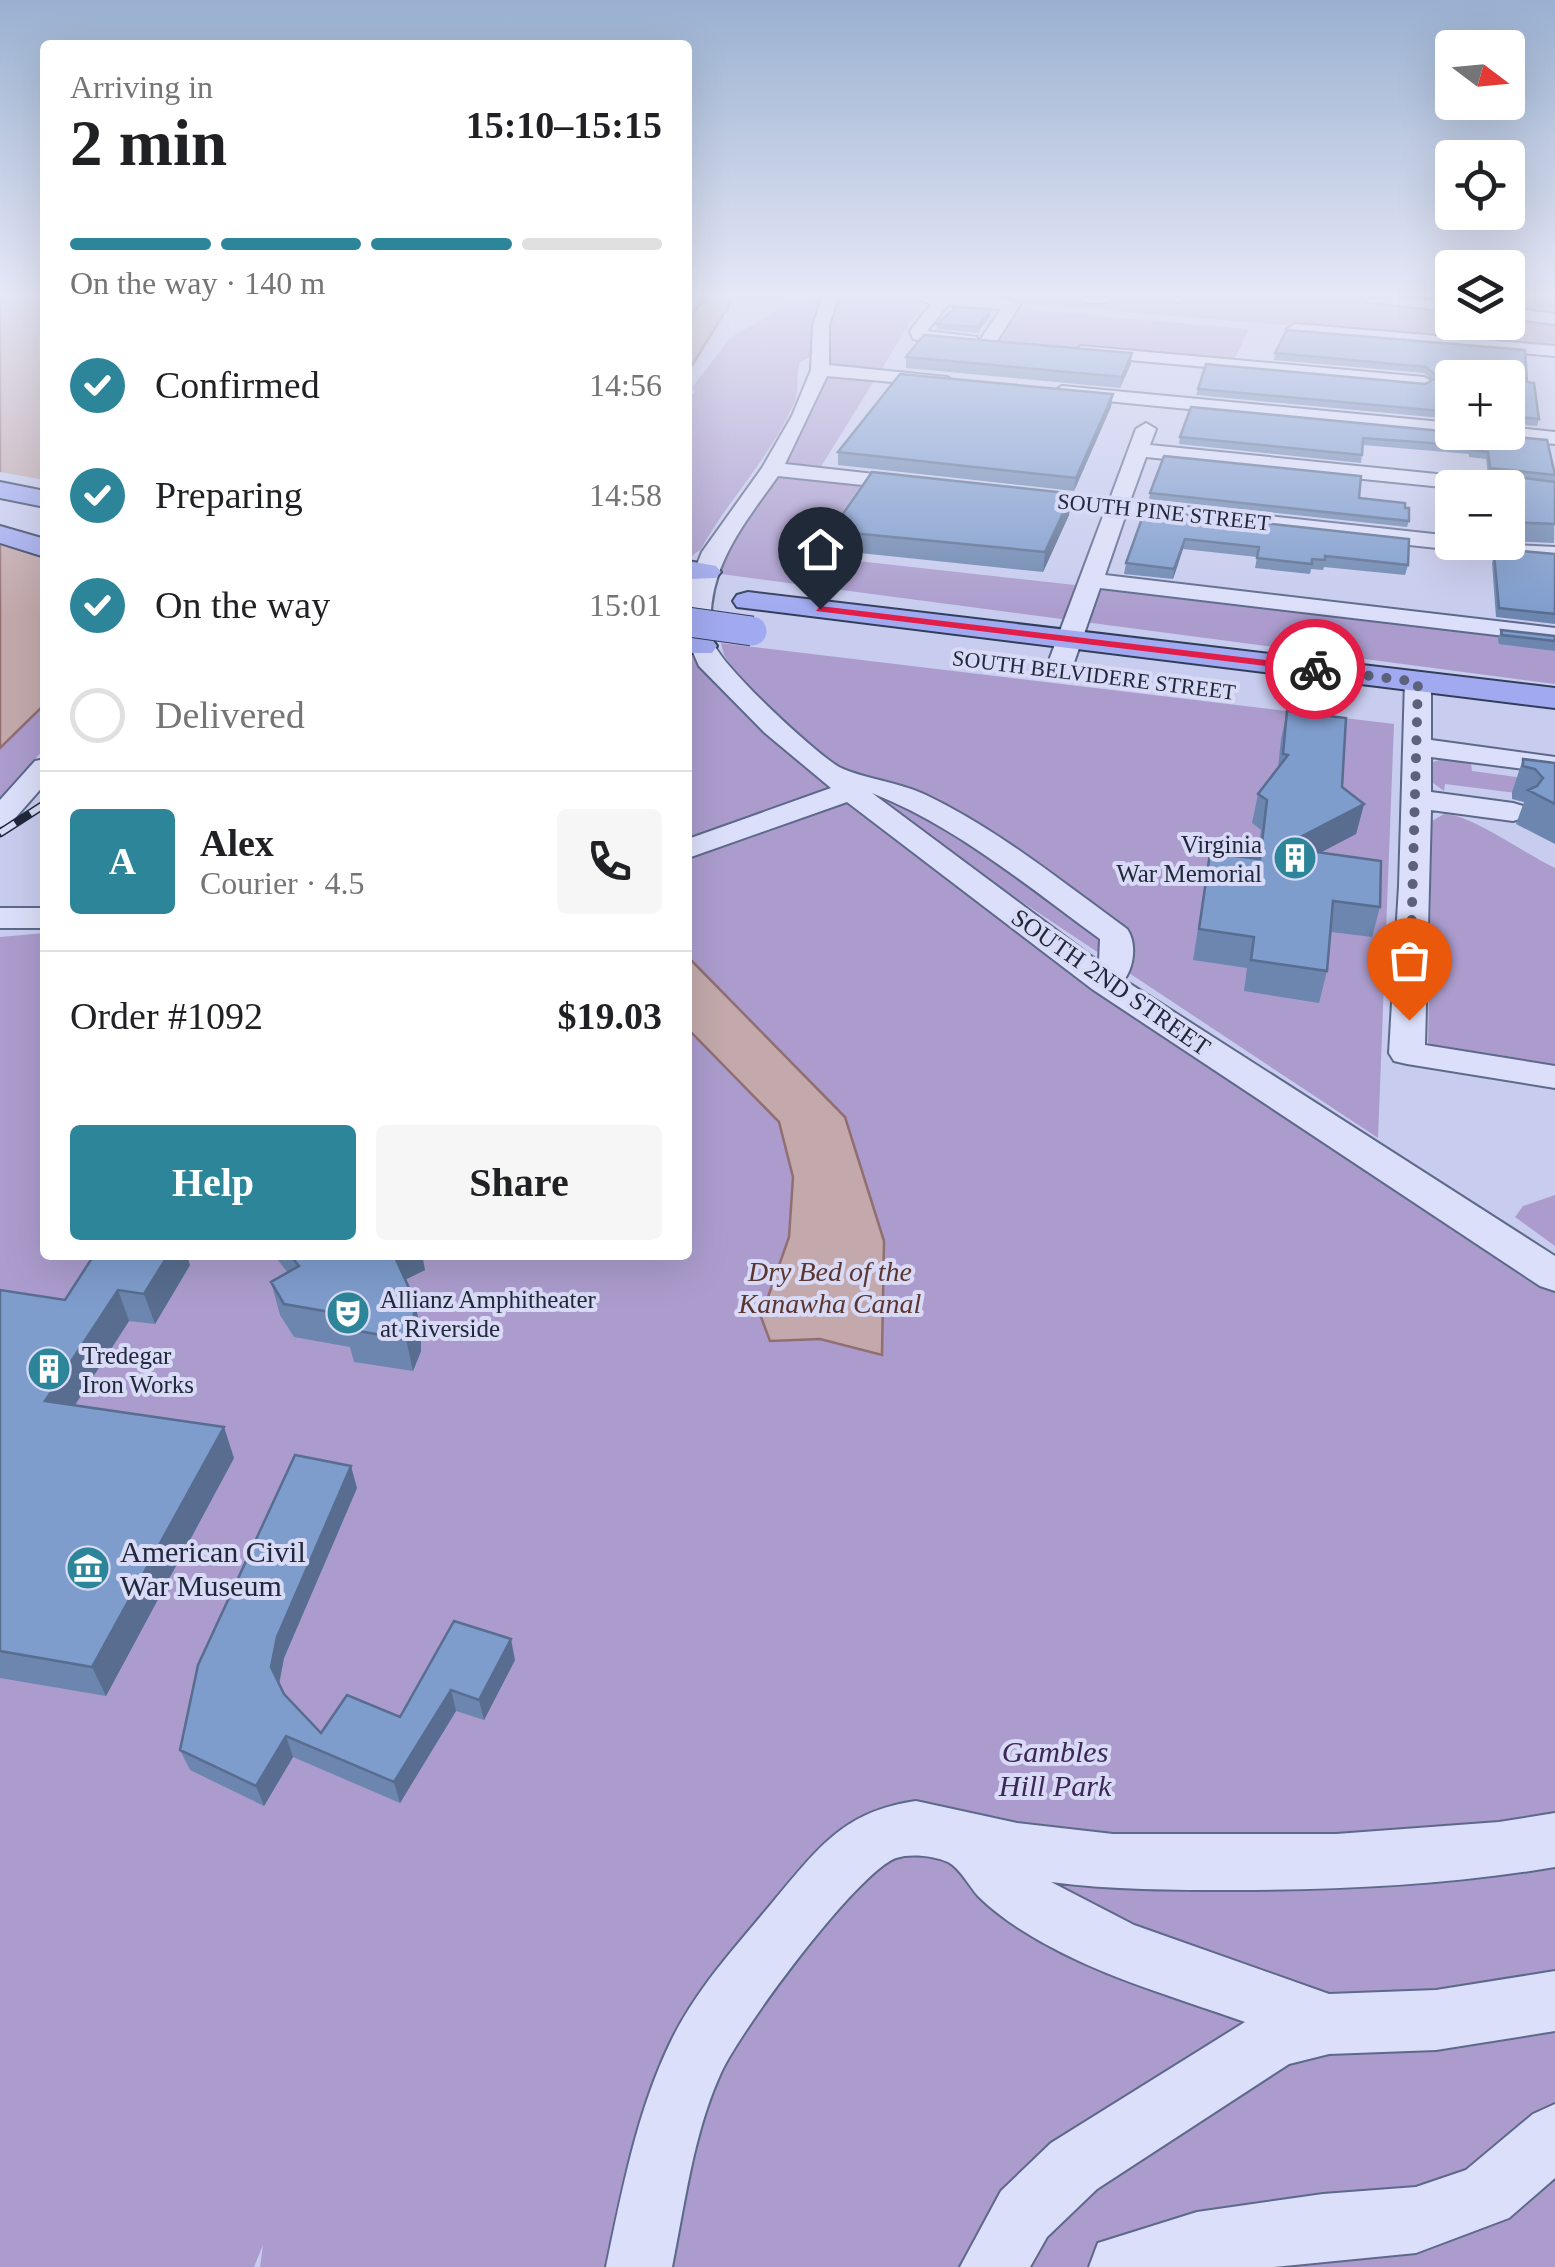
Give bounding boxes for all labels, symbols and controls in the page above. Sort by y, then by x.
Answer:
north arrow [1435,30,1525,120]
map controls [1435,30,1525,560]
text: Arriving in [70,69,213,105]
text: 15:10–15:15 [466,104,662,146]
text: 2 min [70,107,227,179]
button: locate [1435,140,1525,230]
button: layers [1435,250,1525,340]
text: On the way · 140 m [70,265,325,301]
icon: check [70,358,125,413]
button: + [1435,360,1525,450]
text: Confirmed [155,364,320,406]
text: 14:56 [589,367,662,403]
icon: check [70,468,125,523]
button: − [1435,470,1525,560]
text: Preparing [155,474,303,516]
text: 14:58 [589,477,662,513]
street label: SOUTH PINE STREET [1056,488,1272,536]
pin [778,507,863,610]
icon: home [793,522,848,577]
icon: check [70,578,125,633]
text: On the way [155,584,330,626]
text: 15:01 [589,587,662,623]
courier [1265,619,1365,719]
icon: bike [1288,642,1343,697]
street label: SOUTH BELVIDERE STREET [951,645,1238,705]
text: Delivered [155,694,305,736]
button: phone [557,809,662,914]
text: Alex [200,822,274,864]
place label: Virginia War Memorial [1116,831,1262,887]
building icon: Virginia War Memorial [1272,835,1318,881]
text: A [109,840,136,882]
text: Courier · 4.5 [200,865,364,901]
street label: SOUTH 2ND STREET [1007,903,1215,1061]
pin [1367,918,1452,1021]
icon: bag [1382,933,1437,988]
text: Order #1092 [70,995,263,1037]
text: $19.03 [558,995,662,1037]
button: Help [70,1125,356,1240]
button: Share [376,1125,662,1240]
water label: Dry Bed of the Kanawha Canal [738,1256,922,1319]
place label: Allianz Amphitheater at Riverside [380,1286,597,1342]
theatre icon: Allianz Amphitheater at Riverside [325,1290,371,1336]
place label: Tredegar Iron Works [82,1342,194,1398]
building icon: Tredegar Iron Works [26,1346,72,1392]
place label: American Civil War Museum [120,1535,306,1602]
museum icon: American Civil War Museum [65,1545,111,1591]
park label: Gambles Hill Park [998,1735,1112,1802]

